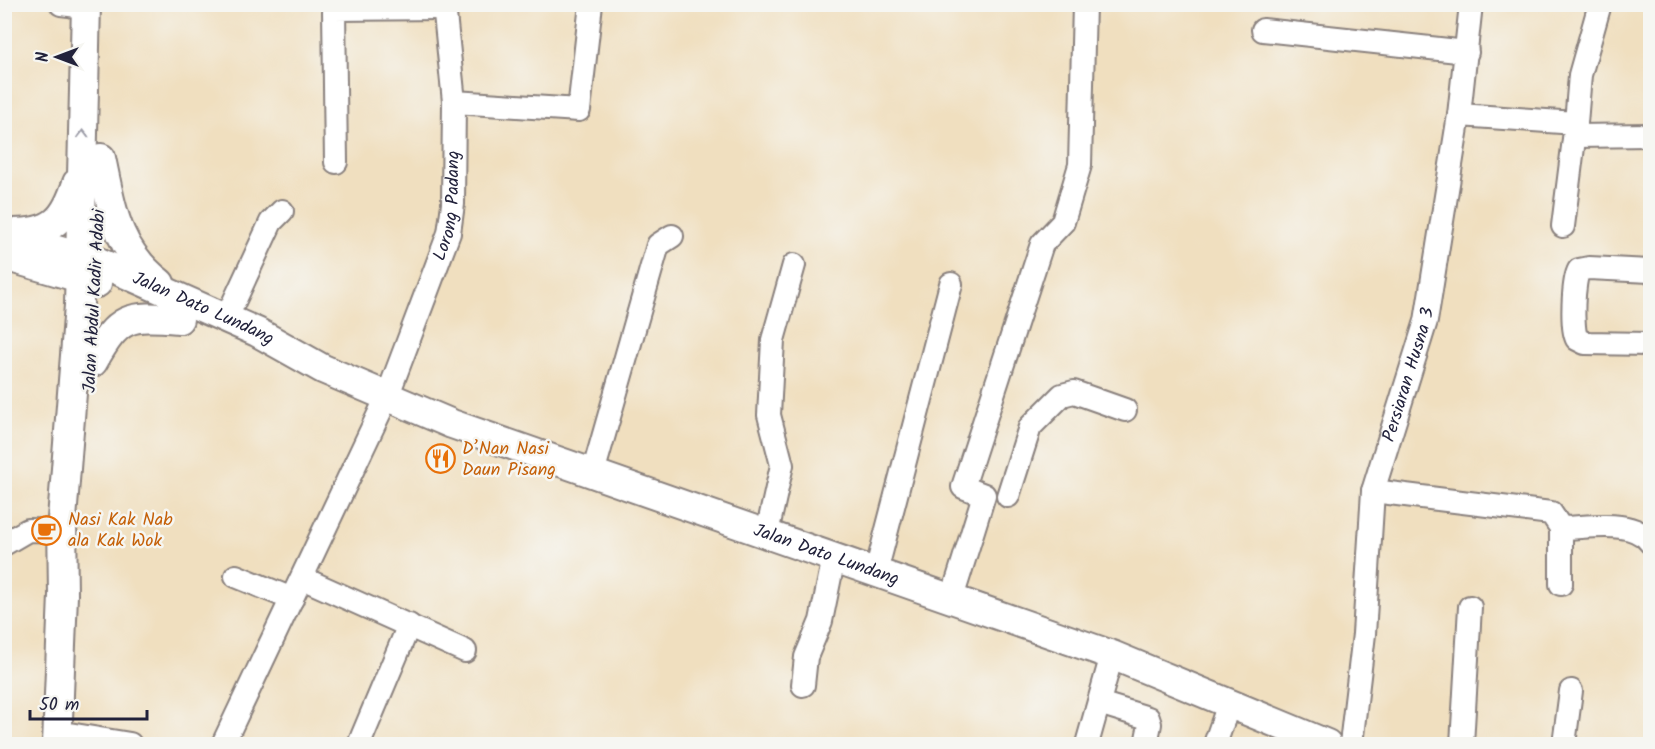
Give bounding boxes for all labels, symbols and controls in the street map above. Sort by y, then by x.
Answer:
north arrow [27,27,87,87]
text: N [31,52,56,62]
one-way arrow [76,130,89,139]
street label: Lorong Padang [425,151,468,265]
street label: Jalan Abdul Kadir Adabi [76,208,114,394]
street label: Jalan Dato Lundang [128,264,280,353]
street label: Persiaran Husna 3 [1375,305,1442,445]
place label: D’Nan Nasi Daun Pisang [462,435,556,485]
restaurant icon: D’Nan Nasi Daun Pisang [425,443,457,475]
place label: Nasi Kak Nab ala Kak Wok [68,506,173,556]
cafe icon: Nasi Kak Nab ala Kak Wok [31,514,63,546]
street label: Jalan Dato Lundang [749,516,903,594]
scale bar [30,683,147,721]
text: 50 m [39,691,79,720]

